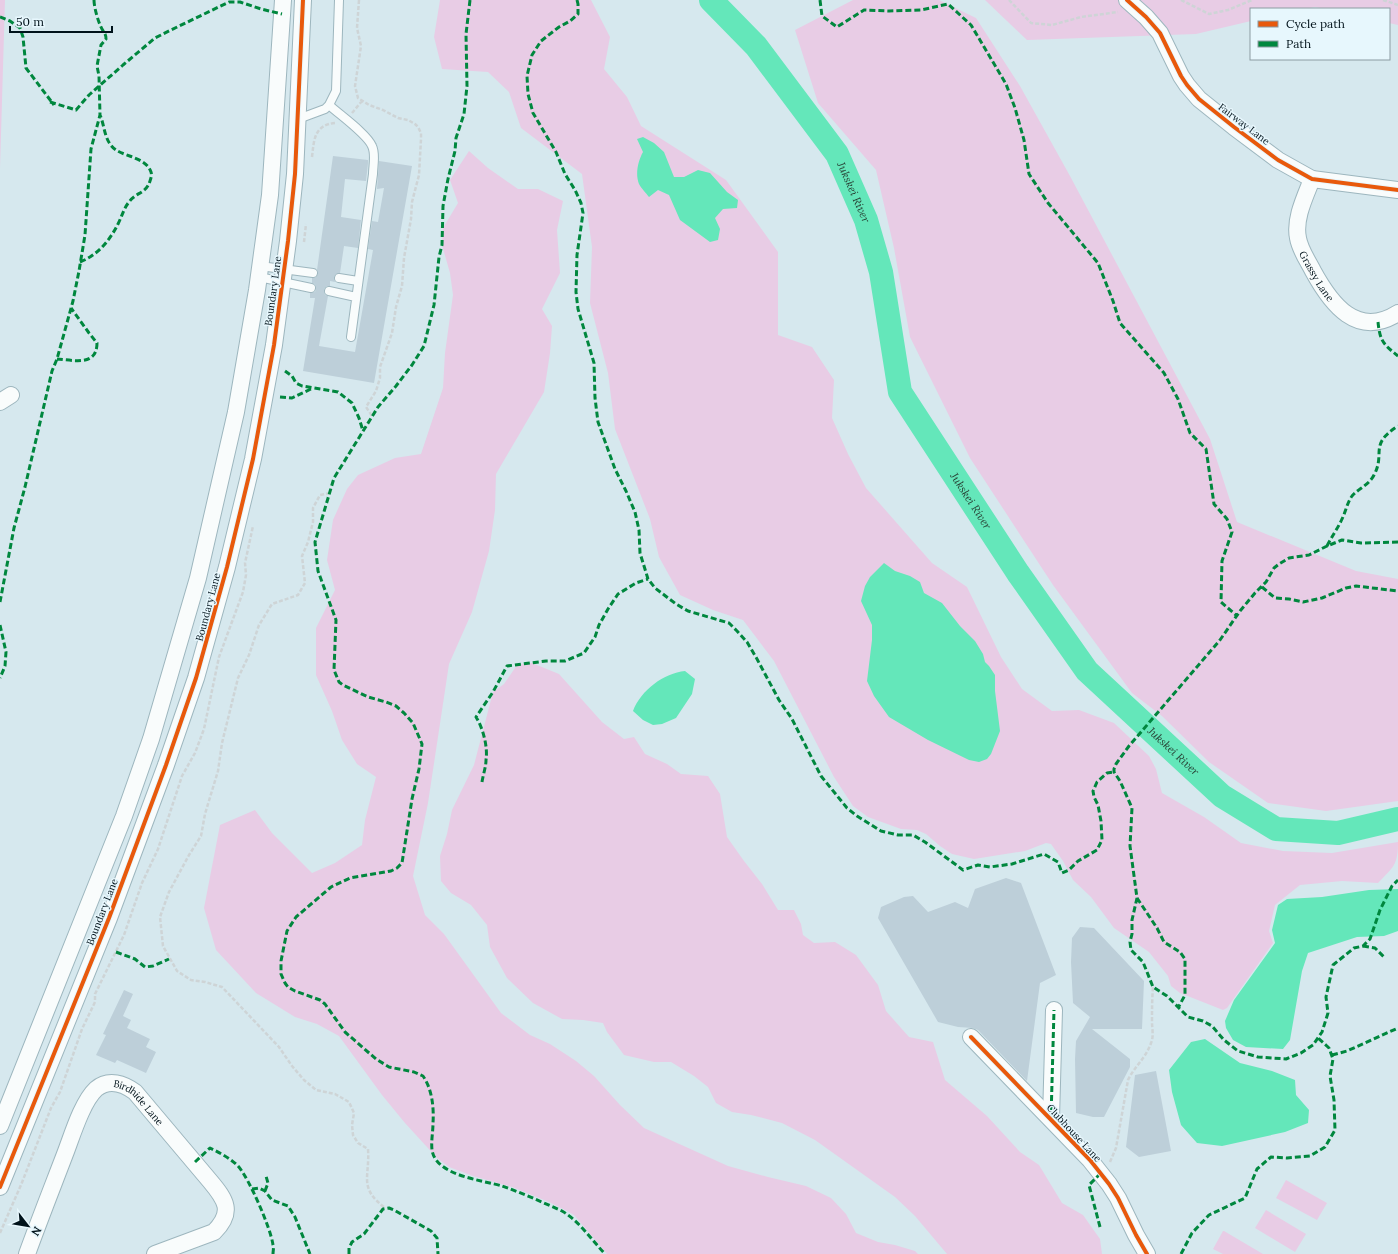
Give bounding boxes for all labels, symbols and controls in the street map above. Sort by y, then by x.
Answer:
scale bar [10,8,112,34]
legend [1250,8,1390,60]
text: 50 m [16,14,44,29]
text: Cycle path [1286,16,1345,31]
text: Path [1286,36,1311,51]
street label: Fairway Lane [1216,100,1273,148]
water label: Jukskei River [834,159,874,226]
street label: Grassy Lane [1297,248,1337,304]
street label: Boundary Lane [262,255,284,327]
water label: Jukskei River [947,469,995,533]
street label: Boundary Lane [193,571,224,643]
water label: Jukskei River [1144,723,1203,779]
street label: Boundary Lane [83,876,121,947]
street label: Birdhide Lane [113,1077,167,1128]
street label: Clubhouse Lane [1044,1101,1105,1165]
north arrow [8,1206,48,1246]
text: N [28,1224,45,1239]

